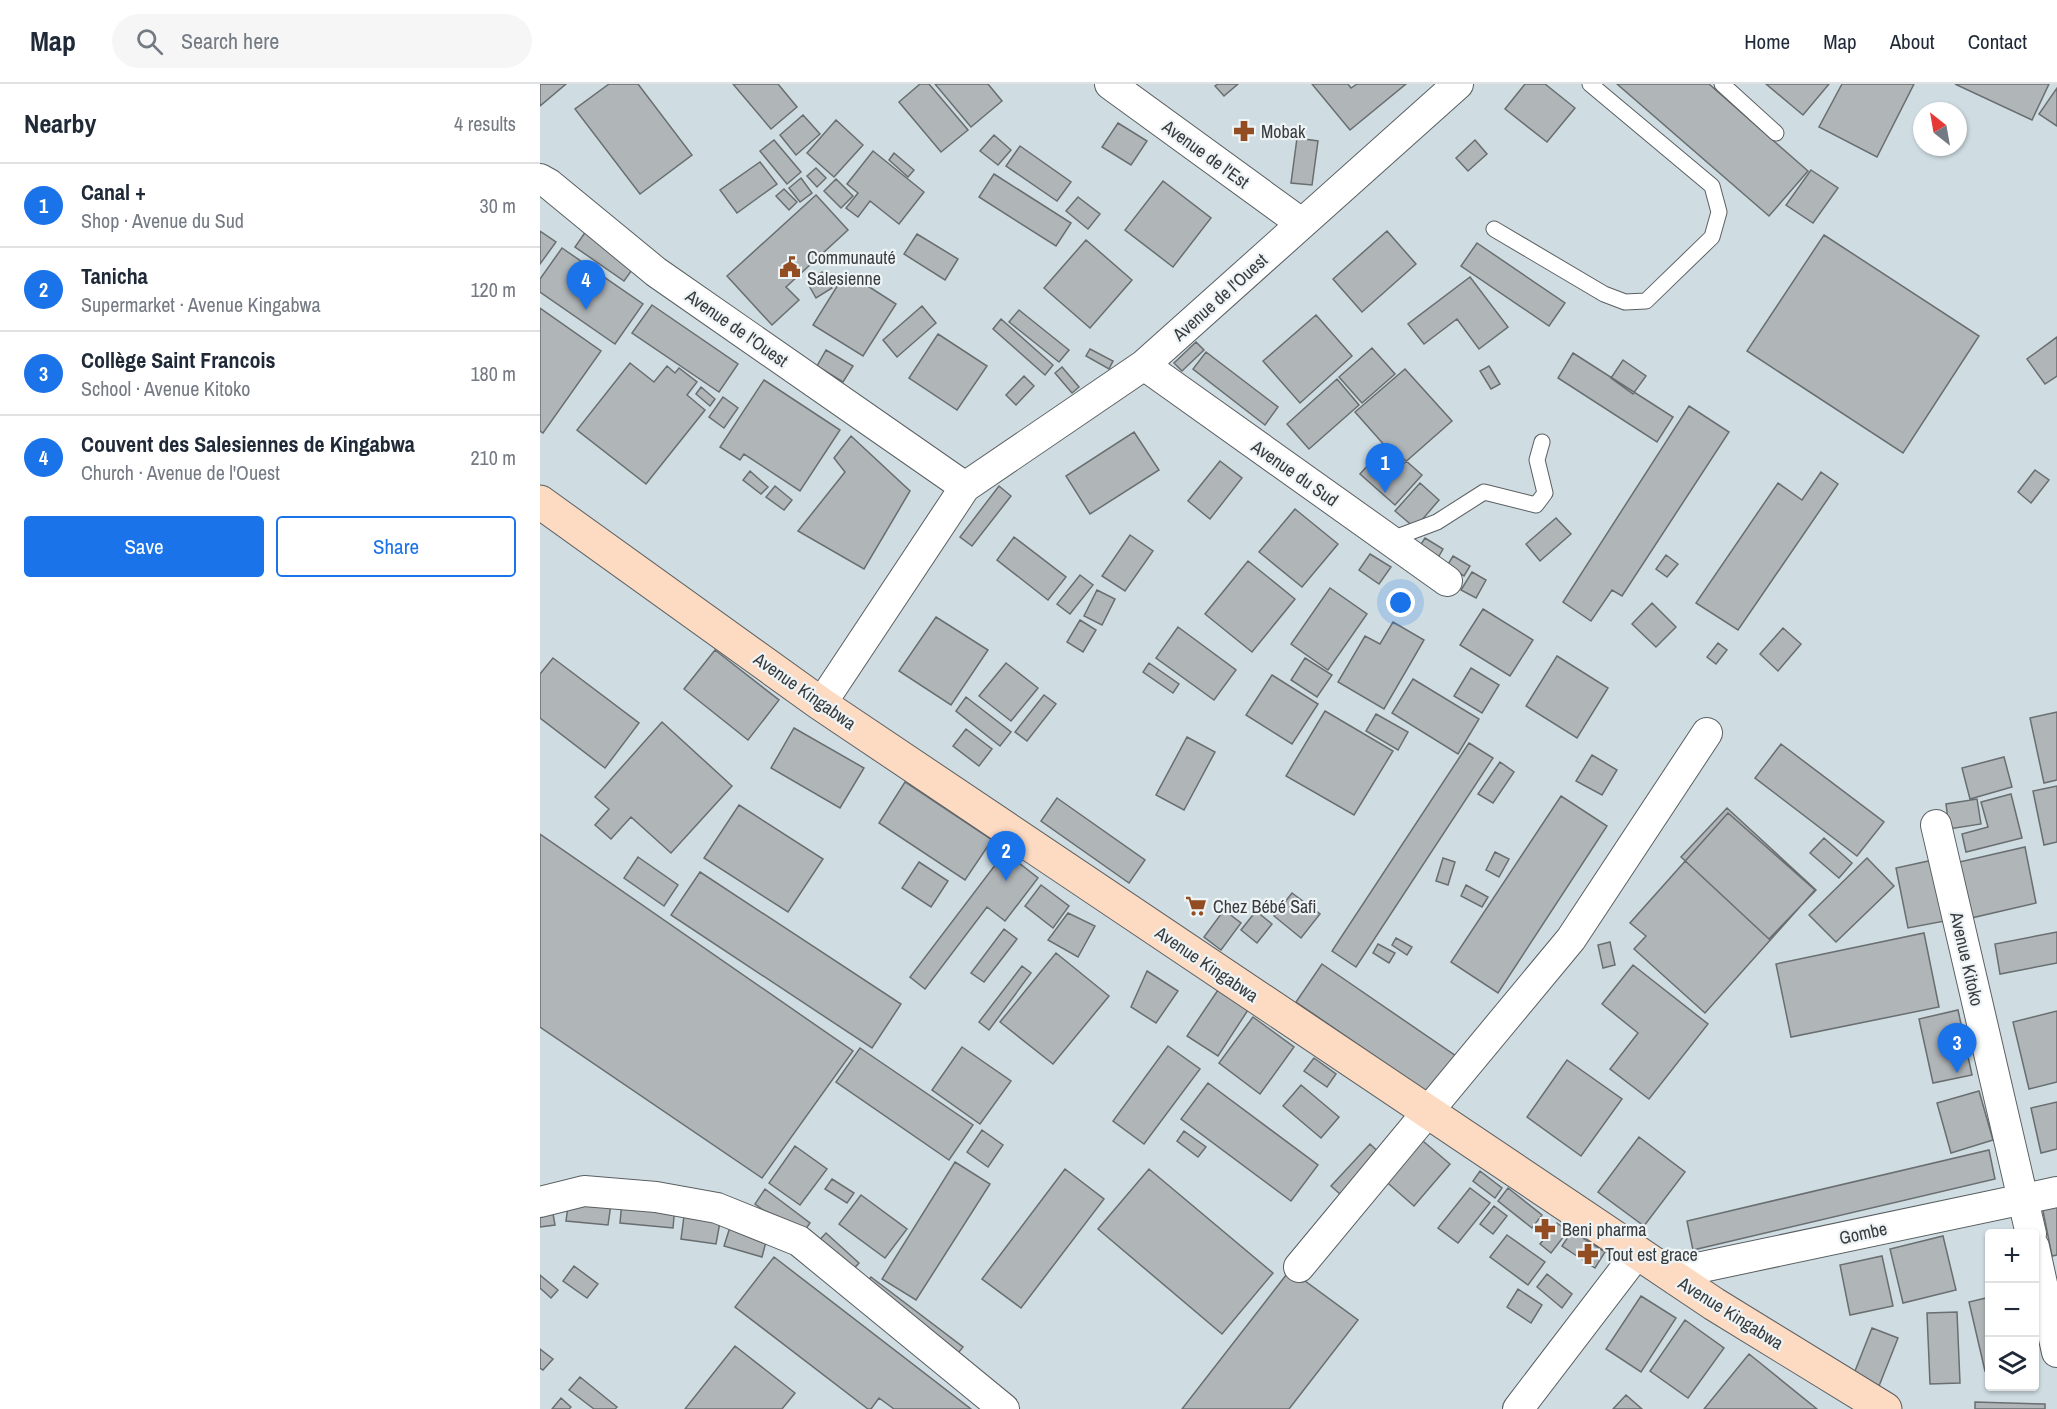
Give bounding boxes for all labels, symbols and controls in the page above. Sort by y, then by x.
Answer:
search box [112,14,532,68]
text: Map [30,22,76,60]
icon: search [133,25,166,58]
text: Search here [181,26,279,56]
text: Home [1744,27,1790,56]
text: Map [1823,27,1857,56]
text: About [1890,27,1935,56]
text: Contact [1968,27,2027,56]
north arrow [1913,102,1967,156]
text: Nearby [24,106,96,141]
text: 4 results [454,110,516,137]
street label: Avenue de l'Est [1157,113,1255,194]
pharmacy icon: Mobak [1232,119,1256,143]
place label: Mobak [1261,119,1306,144]
text: Canal + [81,177,146,207]
text: 1 [39,192,48,219]
text: 30 m [480,192,516,219]
text: Shop · Avenue du Sud [81,207,244,234]
place label: Communauté Salesienne [807,245,896,291]
street label: Avenue de l'Ouest [1166,248,1273,347]
public building icon: Communauté Salesienne [778,255,802,279]
pin: 4 [566,260,606,310]
text: Tanicha [81,261,148,291]
text: 2 [39,276,48,303]
text: 120 m [470,276,516,303]
street label: Avenue de l'Ouest [680,283,793,373]
text: Supermarket · Avenue Kingabwa [81,291,321,318]
text: Collège Saint Francois [81,345,276,375]
text: 3 [39,360,48,387]
text: 180 m [470,360,516,387]
text: School · Avenue Kitoko [81,375,250,402]
text: Couvent des Salesiennes de Kingabwa [81,429,415,459]
street label: Avenue du Sud [1246,433,1343,512]
text: 4 [39,444,48,471]
text: 210 m [470,444,516,471]
pin: 1 [1366,444,1404,493]
text: Church · Avenue de l'Ouest [81,459,280,486]
button: Save [24,516,264,577]
button: Share [276,516,516,577]
your location [1386,588,1415,617]
street label: Avenue Kingabwa [748,646,861,736]
pin: 2 [986,832,1026,881]
supermarket icon: Chez Bébé Safi [1184,894,1208,918]
place label: Chez Bébé Safi [1213,894,1316,919]
street label: Avenue Kitoko [1944,909,1990,1008]
street label: Avenue Kingabwa [1150,920,1264,1008]
pin: 3 [1938,1024,1976,1073]
street label: Gombe [1837,1216,1889,1250]
pharmacy icon: Beni pharma [1533,1217,1557,1241]
place label: Beni pharma [1562,1217,1647,1242]
map controls [1985,1229,2039,1391]
button: + [1985,1229,2039,1283]
pharmacy icon: Tout est grace [1576,1242,1600,1266]
place label: Tout est grace [1605,1242,1698,1267]
street label: Avenue Kingabwa [1673,1270,1788,1355]
button: − [1985,1283,2039,1337]
button: layers [1985,1337,2039,1391]

